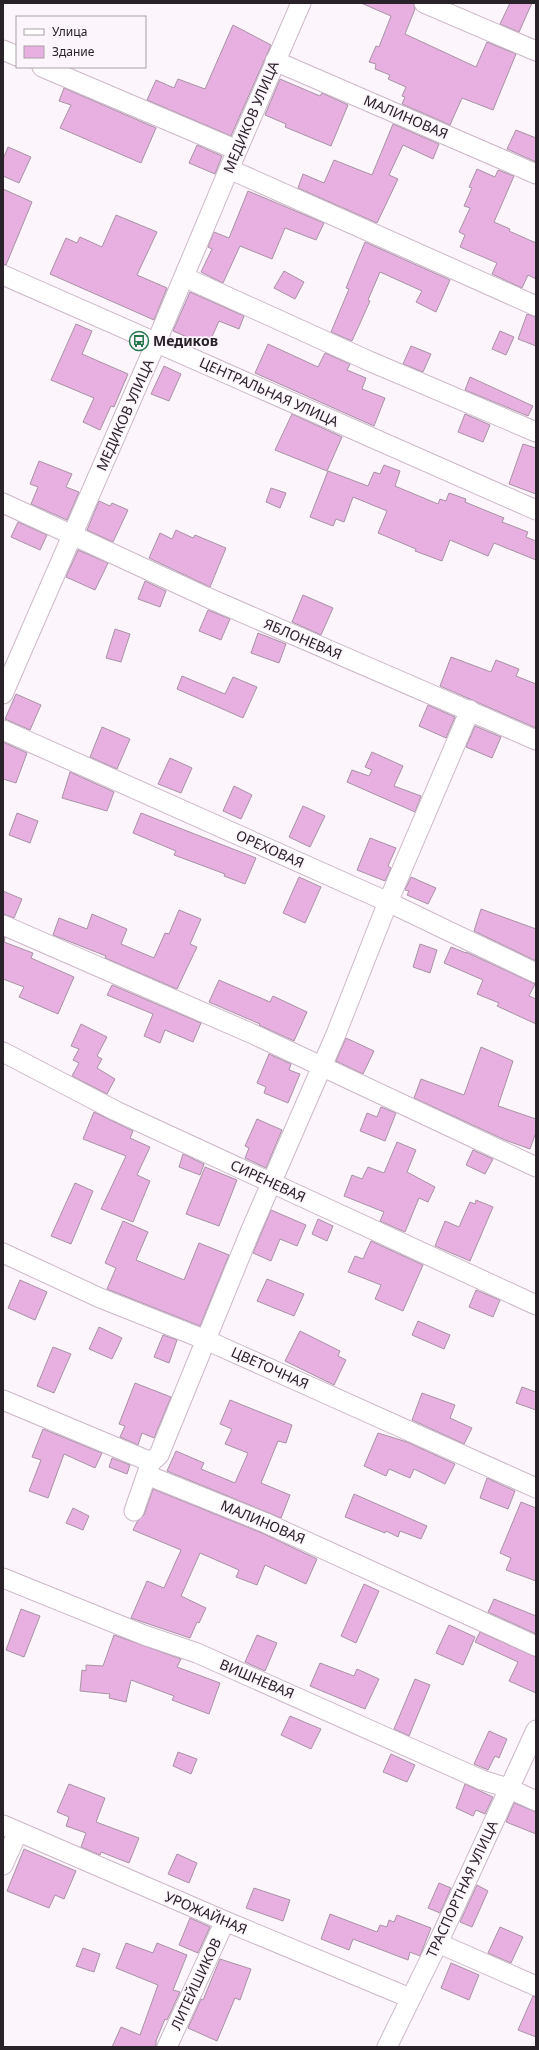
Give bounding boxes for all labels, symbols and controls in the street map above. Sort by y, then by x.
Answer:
legend [16,16,146,68]
text: Улица [52,23,87,40]
text: Здание [52,43,95,60]
street label: МЕДИКОВ УЛИЦА [218,58,283,176]
street label: МАЛИНОВАЯ [361,90,451,143]
bus stop icon: Медиков [128,330,150,352]
place label: Медиков [153,331,218,350]
street label: ЦЕНТРАЛЬНАЯ УЛИЦА [197,352,342,431]
street label: МЕДИКОВ УЛИЦА [91,356,158,474]
street label: ЯБЛОНЕВАЯ [261,614,345,664]
street label: ОРЕХОВАЯ [233,825,307,872]
street label: СИРЕНЕВАЯ [228,1155,309,1206]
street label: ЦВЕТОЧНАЯ [228,1342,312,1393]
street label: МАЛИНОВАЯ [218,1495,308,1548]
street label: ВИШНЕВАЯ [217,1654,297,1703]
street label: ТРАСПОРТНАЯ УЛИЦА [421,1817,502,1960]
street label: УРОЖАЙНАЯ [162,1887,250,1938]
street label: ЛИТЕЙШИКОВ [166,1935,225,2033]

